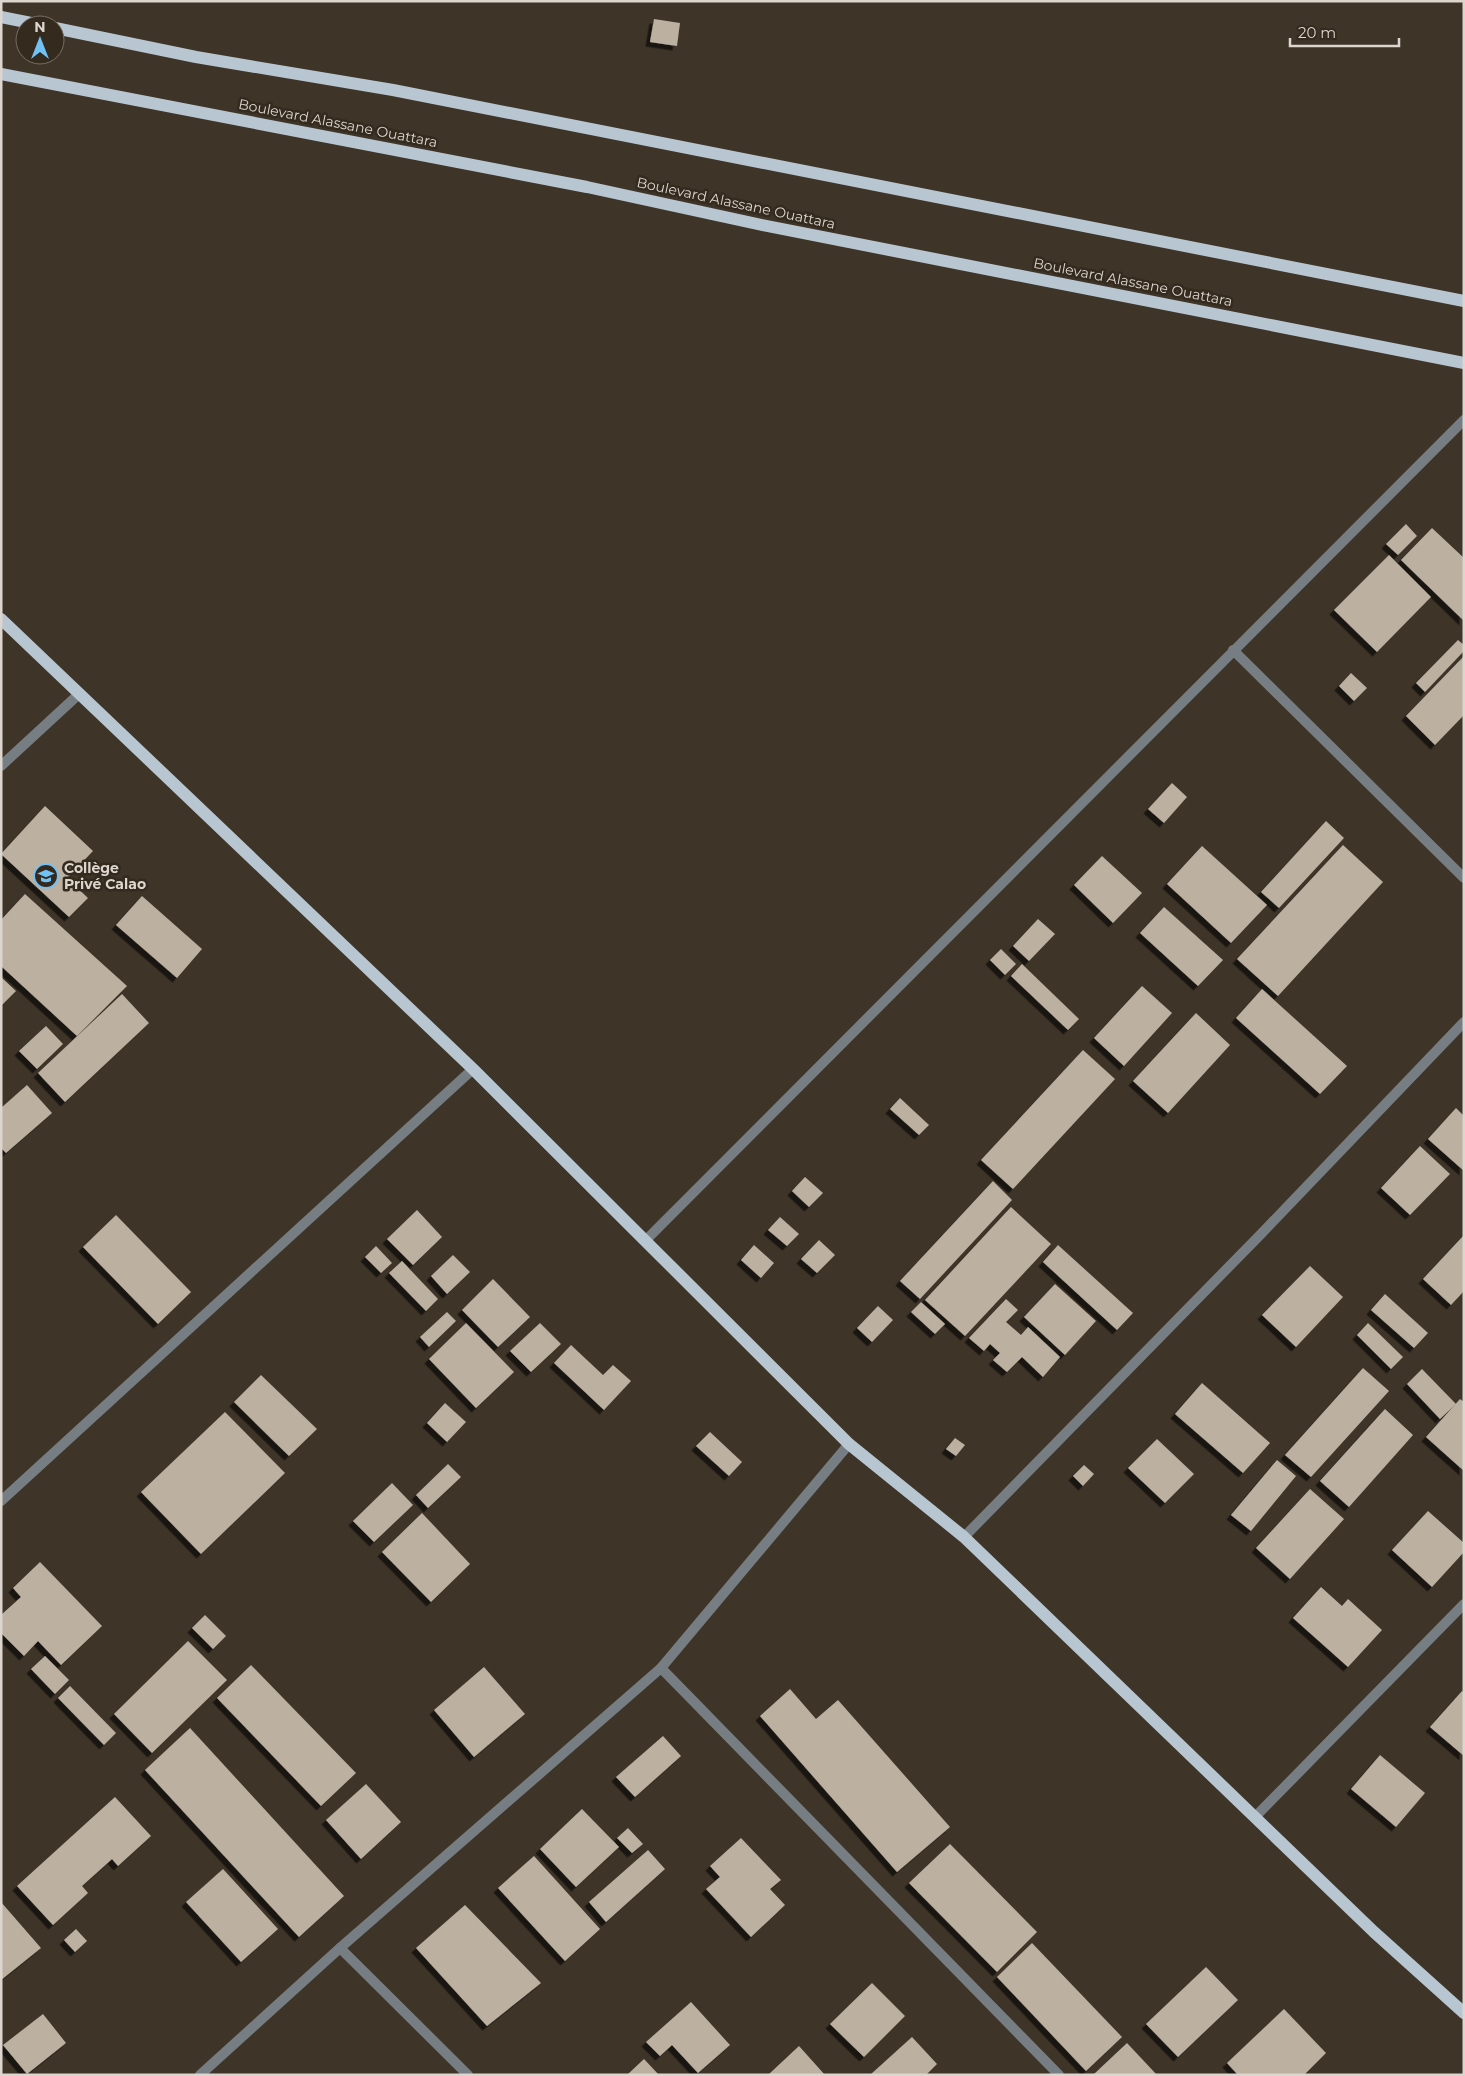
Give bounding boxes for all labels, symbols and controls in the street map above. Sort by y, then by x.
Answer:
north arrow [15,15,65,65]
scale bar [1290,15,1399,47]
text: N [34,18,46,36]
text: 20 m [1298,23,1336,42]
street label: Boulevard Alassane Ouattara [237,95,439,151]
street label: Boulevard Alassane Ouattara [635,173,837,233]
street label: Boulevard Alassane Ouattara [1032,254,1234,310]
place label: Collège Privé Calao [64,859,146,893]
school or university icon: Collège Privé Calao [33,863,59,889]

